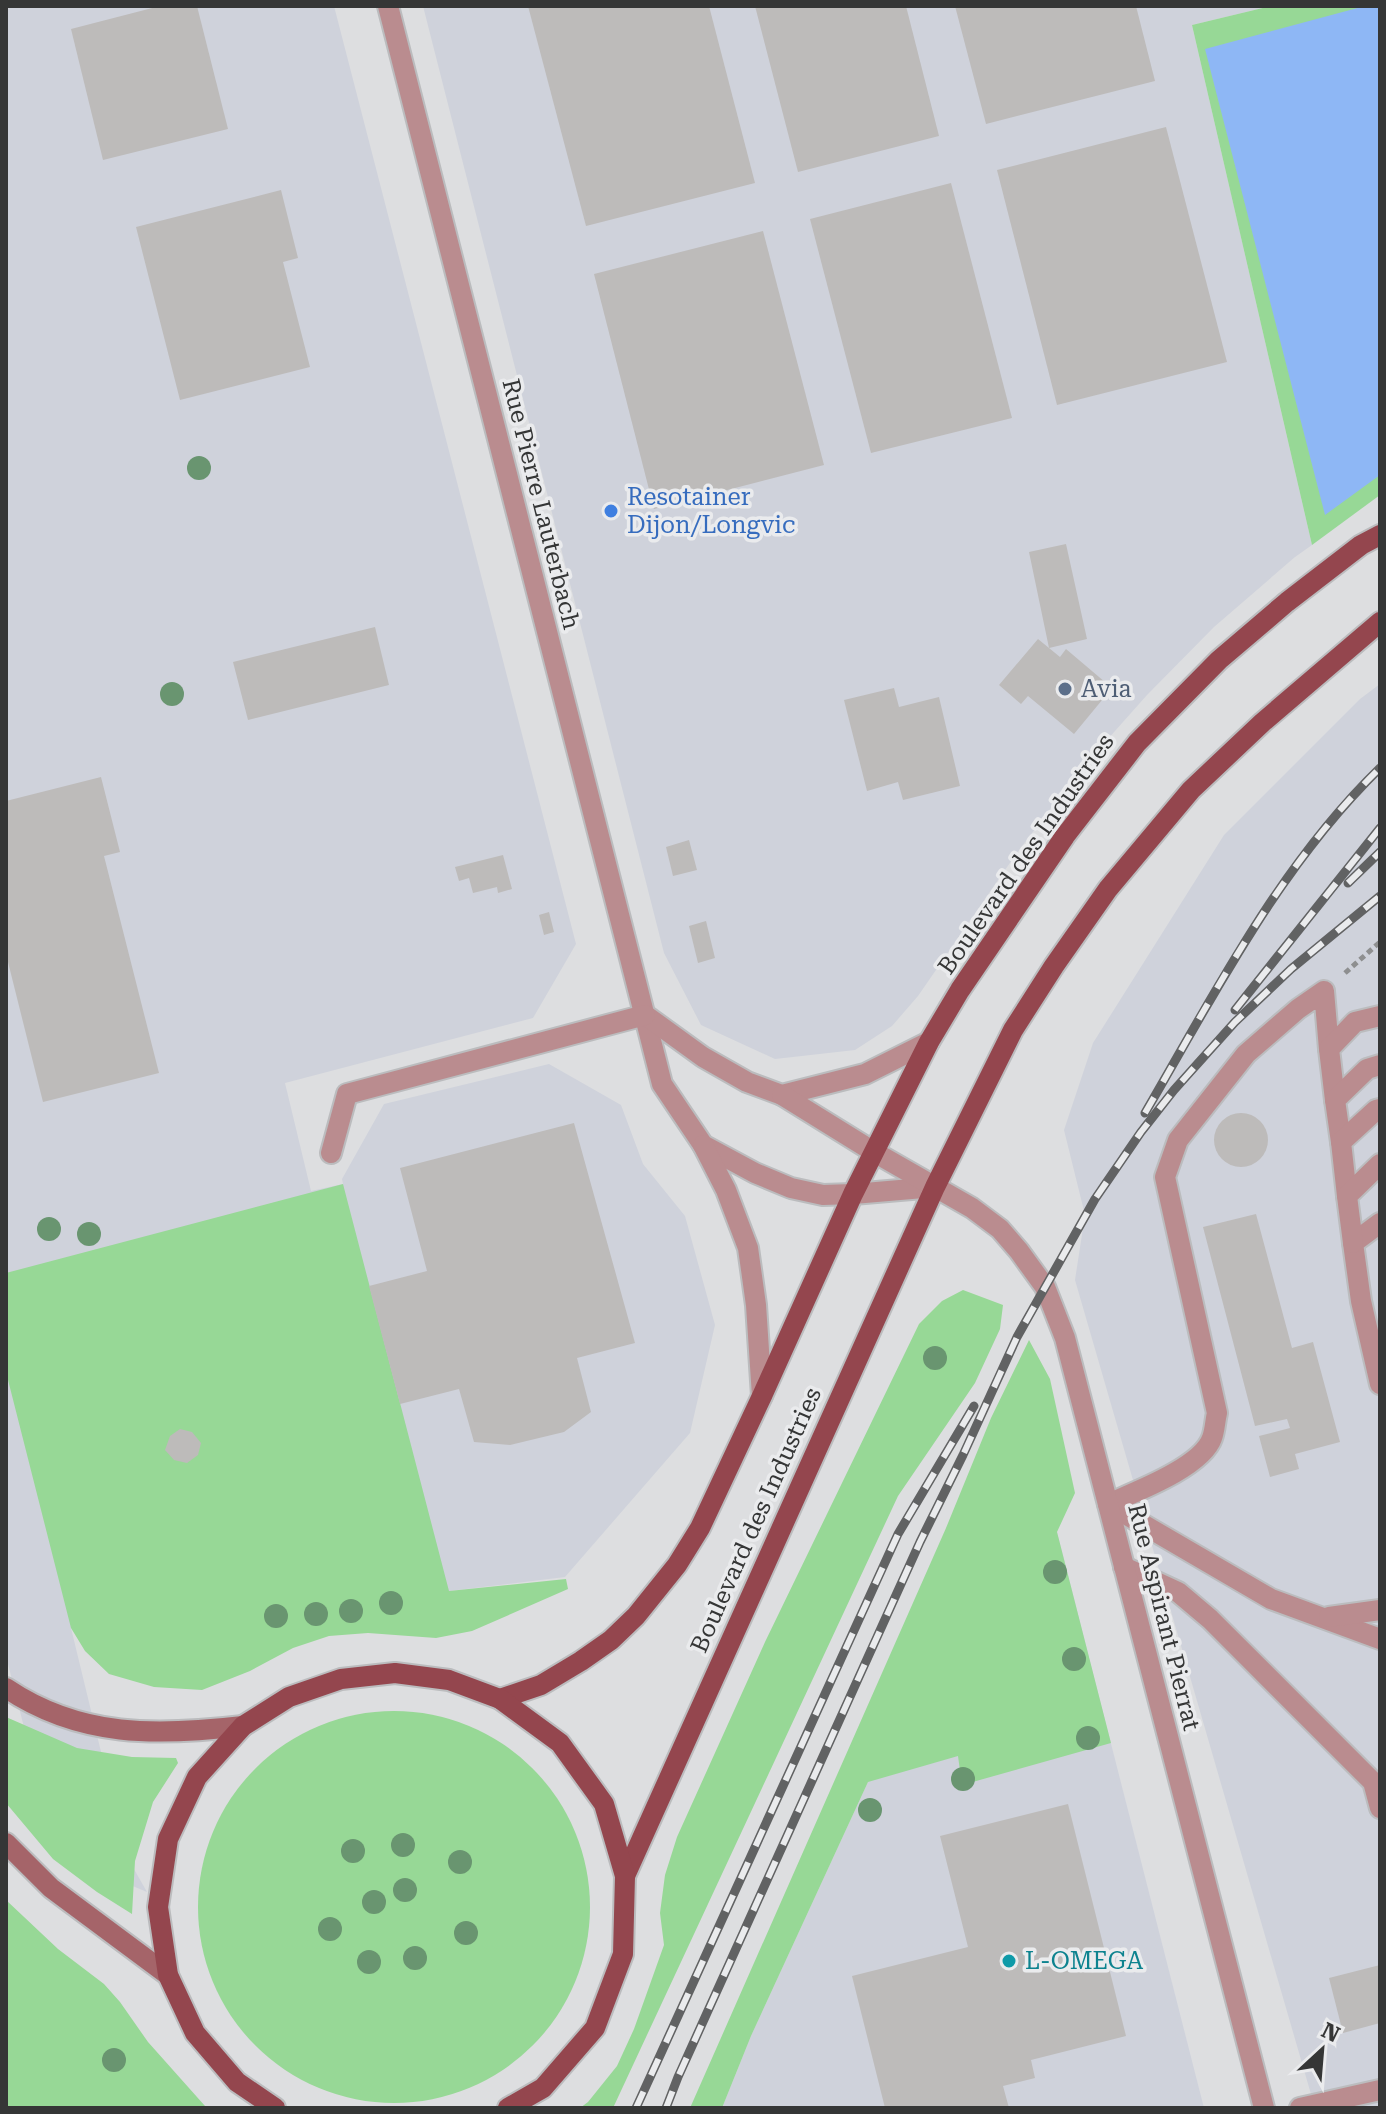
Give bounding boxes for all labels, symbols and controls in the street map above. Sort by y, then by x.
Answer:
street label: Rue Pierre Lauterbach [496,376,586,632]
place label: Resotainer Dijon/Longvic [627,483,795,539]
marker: Resotainer Dijon/Longvic [602,502,620,520]
place label: Avia [1081,675,1132,703]
marker: Avia [1056,680,1074,698]
street label: Boulevard des Industries [932,728,1120,980]
street label: Boulevard des Industries [685,1383,827,1657]
street label: Rue Aspirant Pierrat [1122,1501,1206,1733]
place label: L-OMEGA [1025,1947,1144,1975]
marker: L-OMEGA [1000,1952,1018,1970]
north arrow [1282,2010,1362,2090]
text: N [1317,2018,1344,2047]

